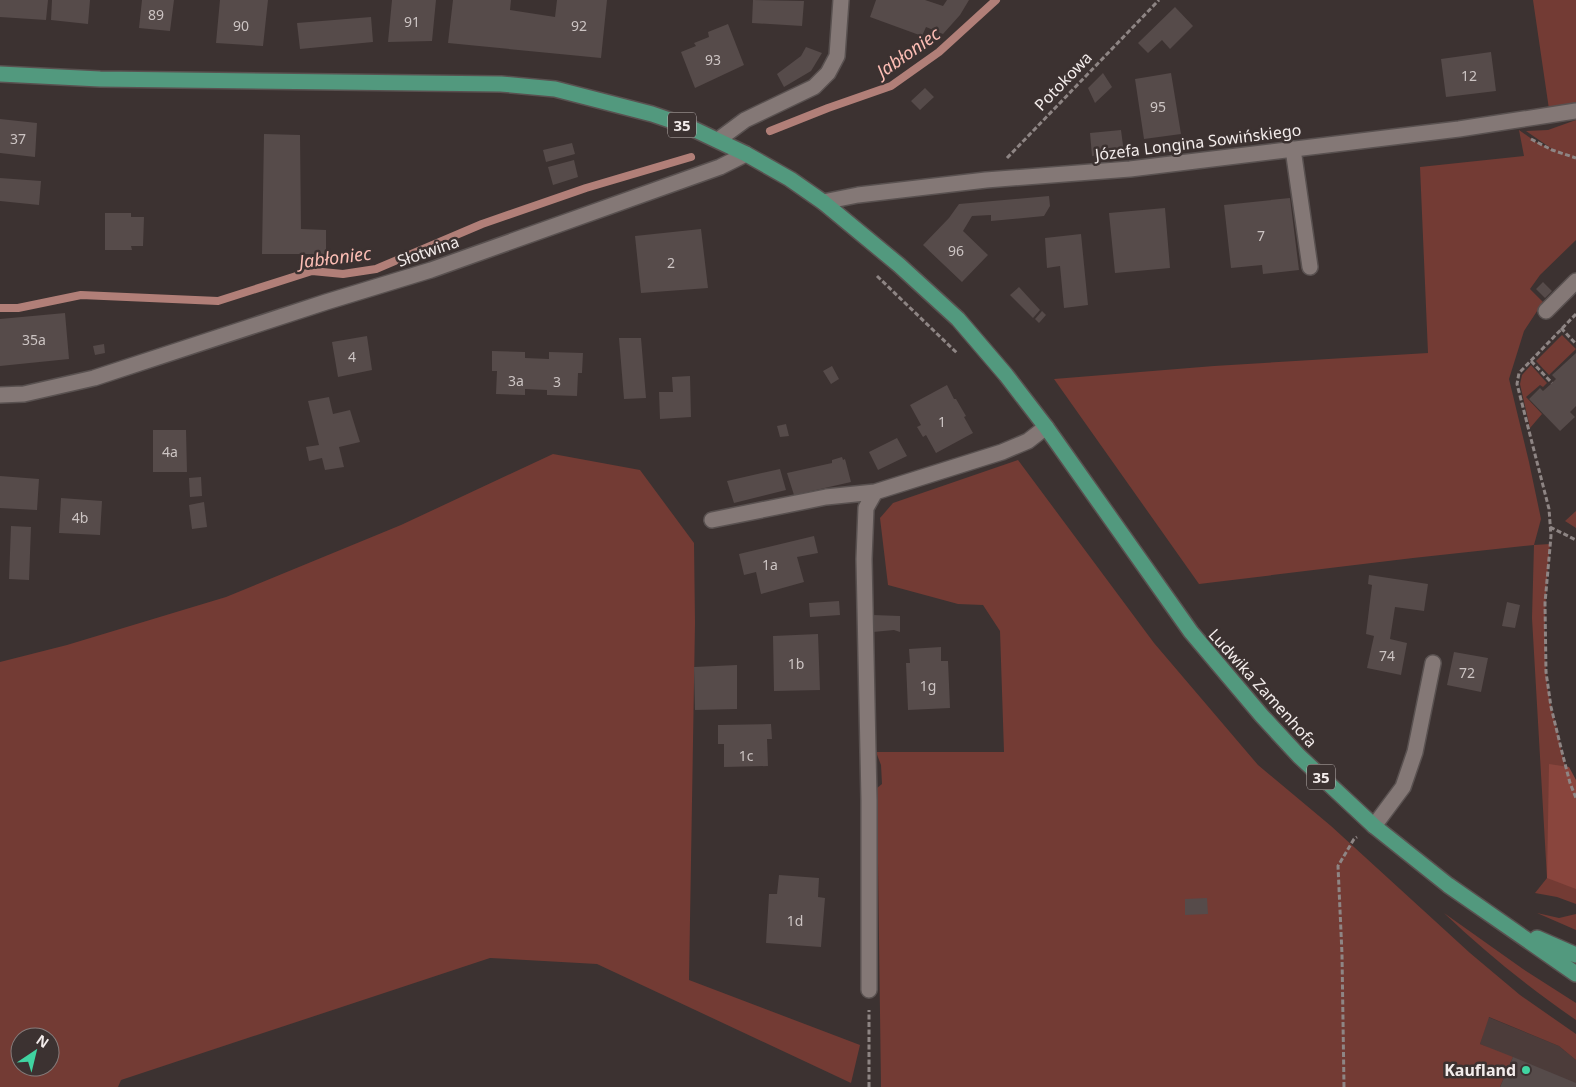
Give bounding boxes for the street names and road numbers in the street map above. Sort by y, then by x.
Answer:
street label: Potokowa [1029,47,1097,115]
road number: 35 [668,112,696,138]
street label: Józefa Longina Sowińskiego [1092,118,1302,166]
street label: Słotwina [394,230,462,272]
street label: Ludwika Zamenhofa [1204,624,1322,752]
road number: 35 [1307,764,1335,790]

